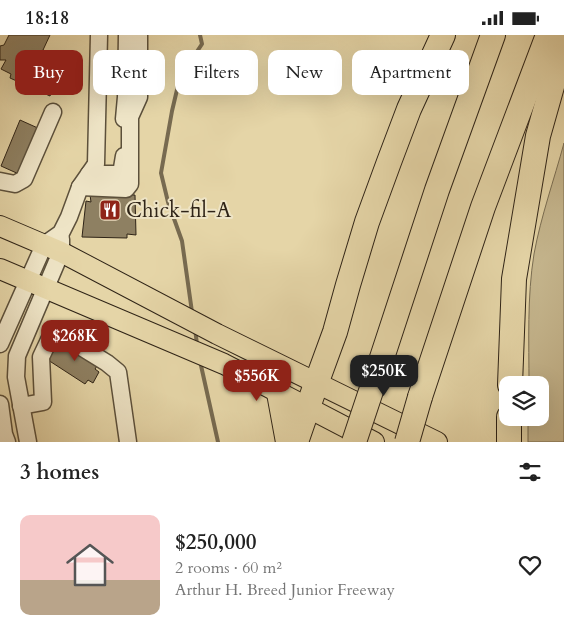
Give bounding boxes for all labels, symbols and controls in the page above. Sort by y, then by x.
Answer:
text: 18:18 [25,5,69,31]
chip: Buy [15,50,83,95]
chip: Rent [93,50,165,95]
chip: Filters [175,50,258,95]
chip: New [268,50,342,95]
chip: Apartment [352,50,469,95]
place label: Chick-fil-A [126,196,231,225]
restaurant icon: Chick-fil-A [98,198,122,222]
pin: $268K [40,319,110,362]
text: $268K [52,325,98,347]
pin: $250K [349,355,419,397]
pin: $556K [222,359,292,402]
text: $250K [361,360,407,382]
text: $556K [234,365,280,387]
map controls [499,376,549,426]
button: layers [499,376,549,426]
text: 3 homes [20,458,99,487]
icon: filters [516,458,544,486]
text: $250,000 [175,528,256,557]
icon: home [60,535,120,595]
icon: heart [516,551,544,579]
text: 2 rooms · 60 m² [175,557,282,579]
text: Arthur H. Breed Junior Freeway [175,579,395,601]

